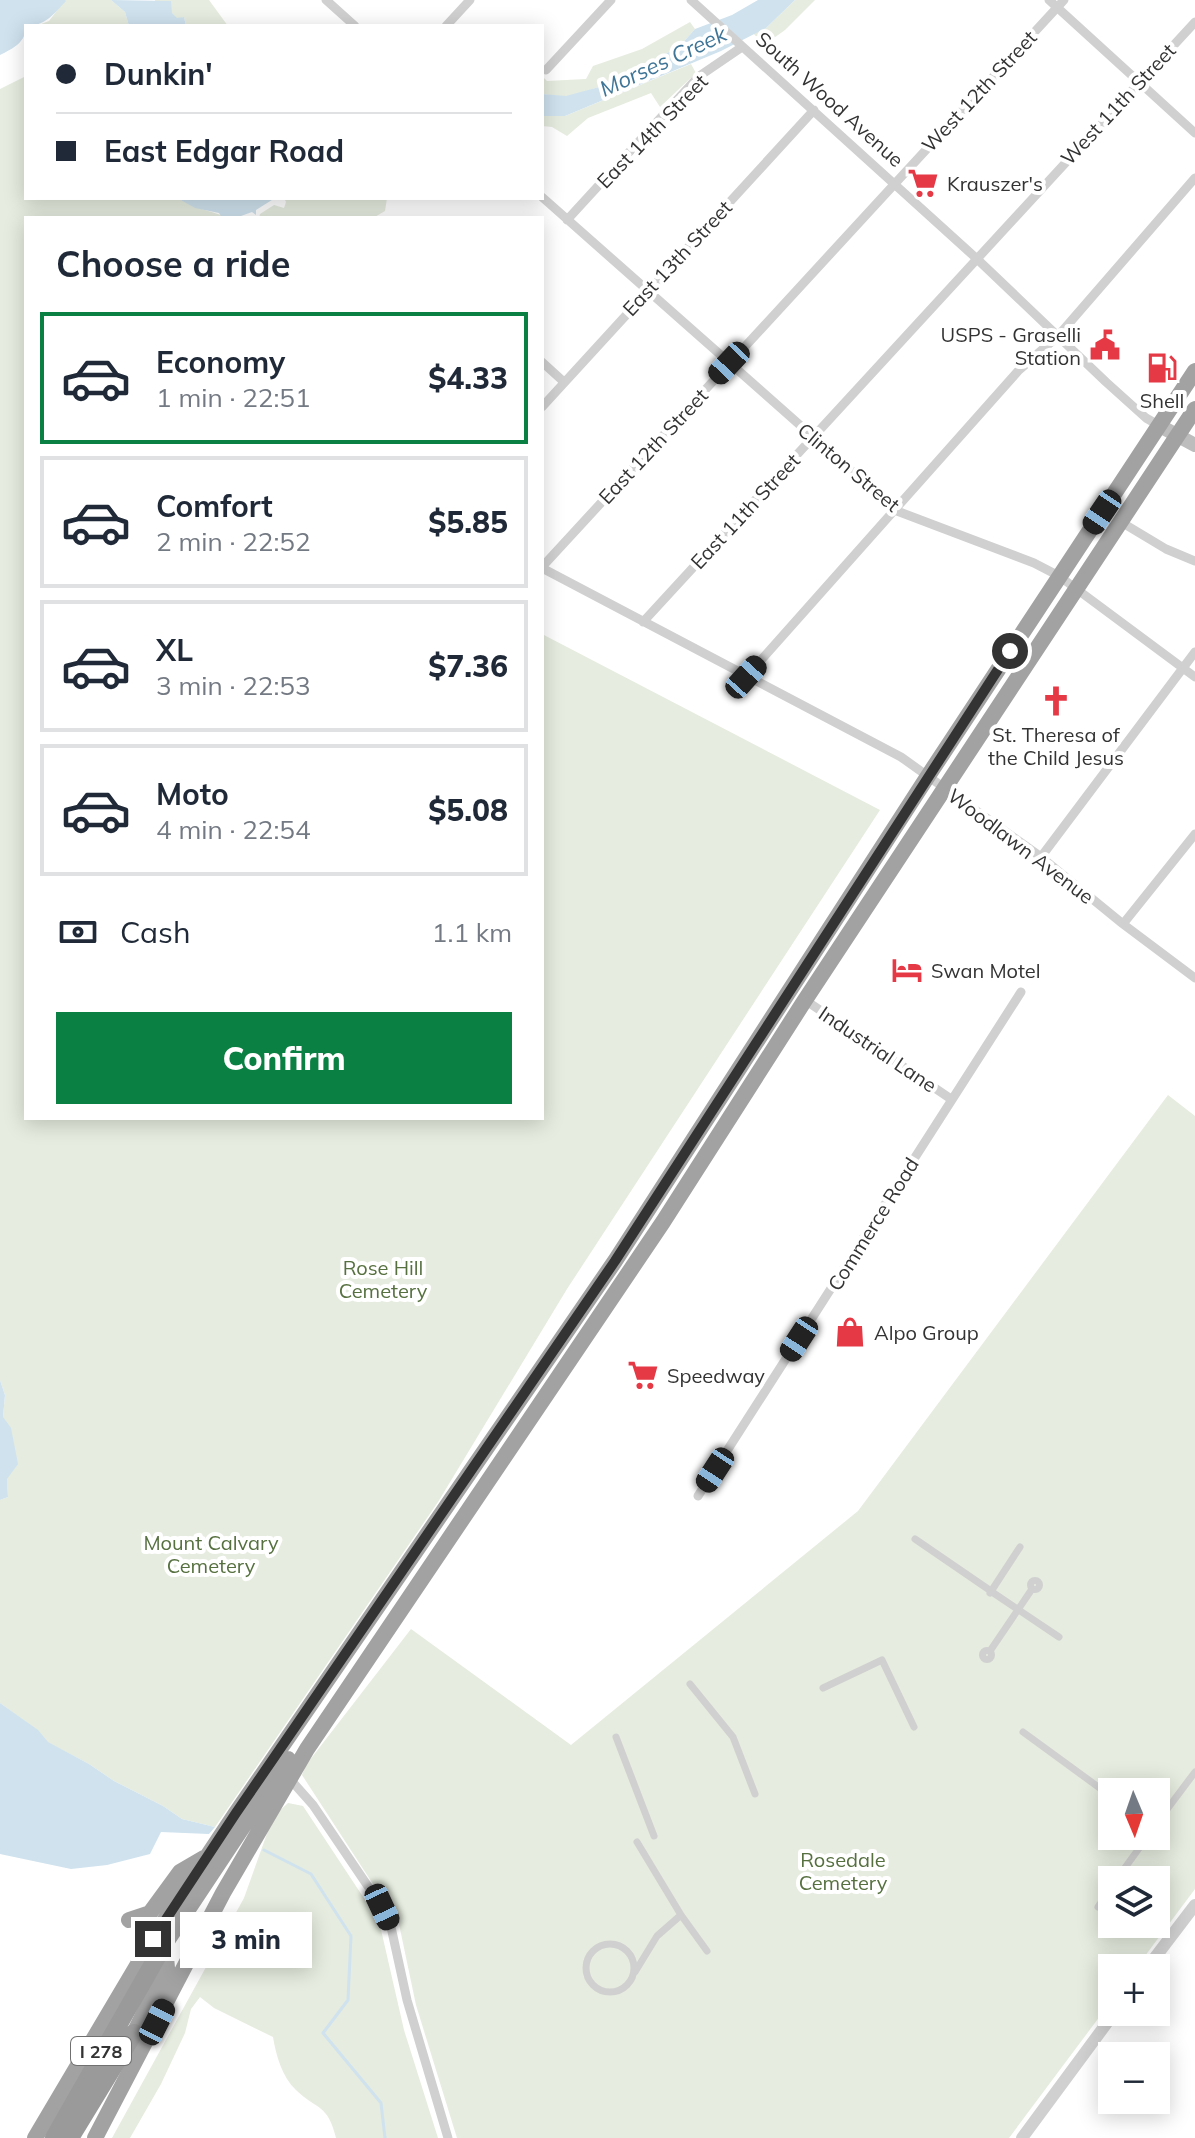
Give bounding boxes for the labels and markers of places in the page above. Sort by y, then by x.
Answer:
supermarket icon: Krauszer's [906,166,940,200]
place label: Krauszer's [947,171,1043,196]
place label: USPS - Graselli Station [941,322,1081,370]
public building icon: USPS - Graselli Station [1088,328,1122,362]
fuel station icon: Shell [1145,351,1179,385]
place label: Shell [1140,388,1184,413]
church icon: St. Theresa of the Child Jesus [1039,684,1073,718]
place label: St. Theresa of the Child Jesus [988,722,1124,770]
hotel icon: Swan Motel [890,953,924,987]
place label: Swan Motel [931,958,1040,983]
shop icon: Alpo Group [833,1315,867,1349]
place label: Alpo Group [874,1320,979,1345]
supermarket icon: Speedway [626,1358,660,1392]
place label: Speedway [667,1363,765,1388]

